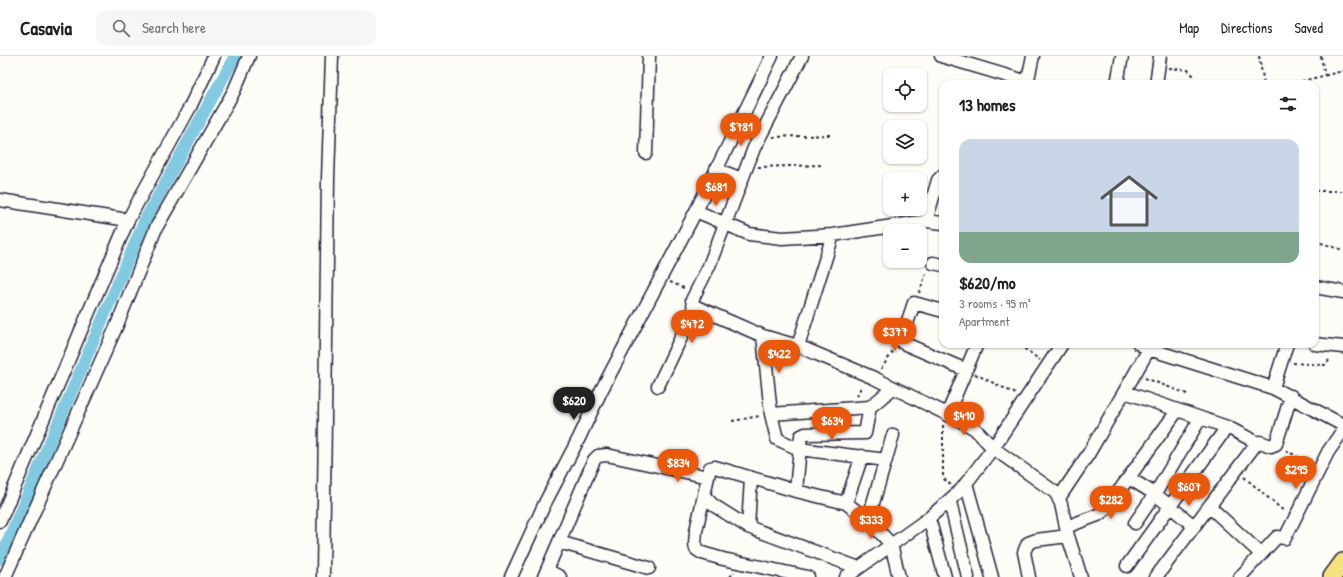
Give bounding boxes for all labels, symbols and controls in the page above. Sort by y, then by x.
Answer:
search box [96,10,376,46]
text: Casavia [20,15,72,41]
icon: search [110,17,132,39]
text: Search here [142,17,206,38]
text: Map [1179,18,1199,37]
text: Directions [1221,18,1272,37]
text: Saved [1294,18,1323,37]
map controls [883,68,927,268]
button: locate [883,68,927,112]
text: 13 homes [959,93,1016,116]
icon: filters [1277,93,1299,115]
pin: $781 [717,113,765,147]
text: $781 [729,117,753,135]
button: layers [883,120,927,164]
icon: home [1093,165,1165,237]
button: + [883,172,927,216]
pin: $681 [692,173,740,207]
text: $681 [705,177,727,195]
button: − [883,224,927,268]
text: $620/mo [959,271,1016,294]
text: 3 rooms · 95 m² [959,294,1031,312]
pin: $472 [668,310,716,344]
text: Apartment [959,312,1010,330]
text: $472 [680,314,704,332]
pin: $377 [871,318,919,352]
text: $377 [882,322,908,340]
pin: $422 [755,340,803,374]
text: $422 [767,344,791,362]
pin: $620 [550,387,598,421]
text: $620 [562,391,586,409]
pin: $410 [940,402,988,436]
text: $410 [953,406,975,424]
pin: $634 [808,407,856,441]
text: $634 [821,411,843,429]
pin: $834 [654,449,702,483]
text: $834 [667,453,689,471]
pin: $295 [1272,456,1320,490]
text: $295 [1285,460,1307,478]
pin: $607 [1165,473,1213,507]
text: $607 [1177,477,1201,495]
pin: $282 [1087,486,1135,520]
text: $282 [1099,490,1123,508]
pin: $333 [847,506,895,540]
text: $333 [859,510,883,528]

